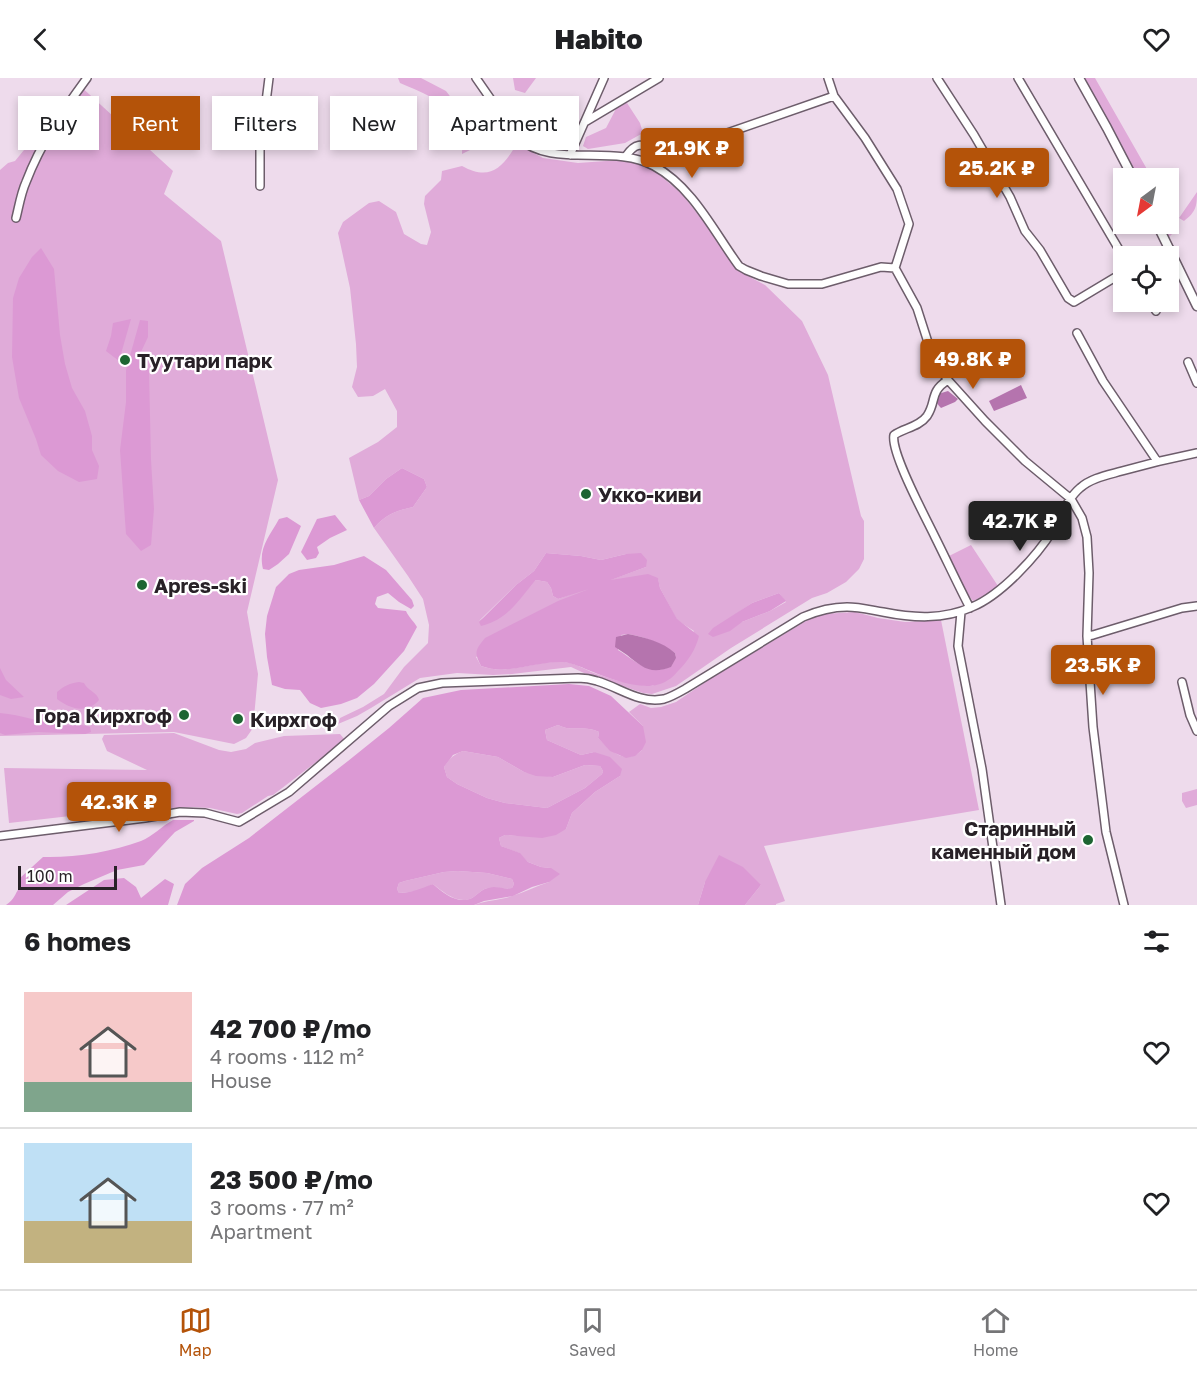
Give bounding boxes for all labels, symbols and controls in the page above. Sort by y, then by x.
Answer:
icon: back [24,23,57,56]
text: Habito [554,23,643,55]
icon: heart [1140,23,1173,56]
chip: Buy [18,96,99,150]
chip: Rent [111,96,200,150]
chip: Filters [212,96,318,150]
chip: New [330,96,417,150]
chip: Apartment [429,96,579,150]
pin: 21.9K ₽ [637,128,747,179]
text: 21.9K ₽ [655,135,729,159]
pin: 25.2K ₽ [942,148,1052,199]
text: 25.2K ₽ [959,155,1035,179]
north arrow [1113,168,1179,234]
map controls [1113,168,1179,312]
button: locate [1113,246,1179,312]
pin: 49.8K ₽ [918,339,1028,390]
text: 49.8K ₽ [934,346,1012,370]
place label: Туутари парк [137,348,273,372]
marker: Туутари парк [118,353,132,367]
place label: Укко-киви [598,482,702,506]
marker: Укко-киви [579,487,593,501]
pin: 42.7K ₽ [965,501,1075,552]
text: 42.7K ₽ [983,508,1058,532]
place label: Apres-ski [154,573,247,597]
marker: Apres-ski [135,578,149,592]
pin: 23.5K ₽ [1048,645,1158,696]
text: 23.5K ₽ [1065,652,1141,676]
place label: Гора Кирхгоф [35,703,172,727]
place label: Кирхгоф [250,707,337,731]
marker: Гора Кирхгоф [177,708,191,722]
marker: Кирхгоф [231,712,245,726]
pin: 42.3K ₽ [64,782,174,833]
text: 42.3K ₽ [81,789,157,813]
place label: Старинный каменный дом [931,816,1076,863]
marker: Старинный каменный дом [1081,833,1095,847]
scale bar [18,863,117,890]
text: 100 m [27,866,73,886]
icon: filters [1140,925,1173,958]
text: 6 homes [24,926,131,957]
text: 42 700 ₽/mo [210,1013,371,1044]
icon: home [72,1016,144,1088]
icon: heart [1140,1036,1173,1069]
text: 4 rooms · 112 m² [210,1044,364,1068]
text: House [210,1068,272,1092]
text: 23 500 ₽/mo [210,1164,373,1195]
icon: home [72,1167,144,1239]
icon: heart [1140,1187,1173,1220]
text: 3 rooms · 77 m² [210,1195,354,1219]
text: Apartment [210,1219,313,1243]
tab: Map [179,1304,212,1360]
tab: Saved [569,1304,616,1360]
tab: Home [973,1304,1018,1360]

